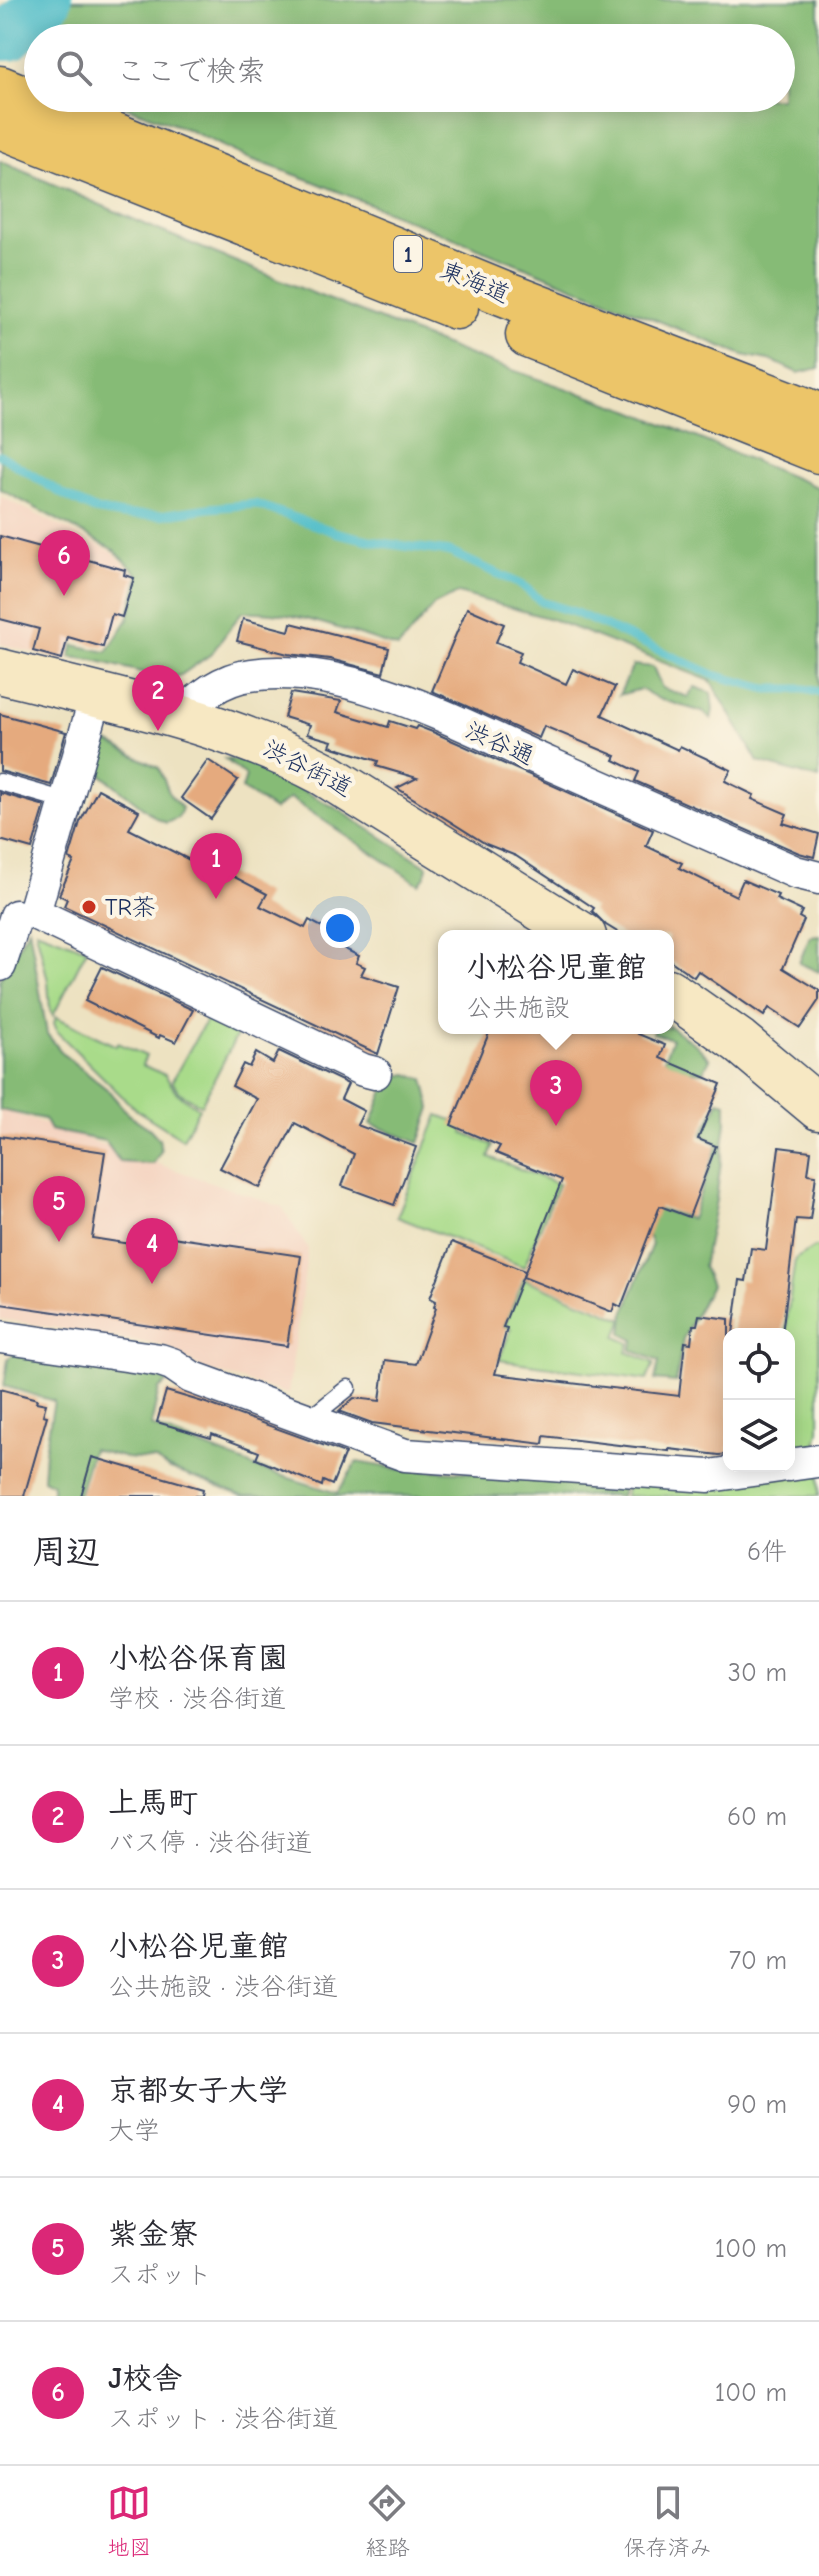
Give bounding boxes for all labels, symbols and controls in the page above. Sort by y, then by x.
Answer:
search box [24,24,795,112]
icon: search [52,46,96,90]
text: ここで検索 [116,54,266,89]
road number: 1 [394,236,422,272]
street label: 東海道 [436,256,514,308]
pin: 6 [38,530,90,596]
pin: 2 [132,665,184,731]
street label: 渋谷通 [461,716,539,770]
street label: 渋谷街道 [259,734,357,802]
pin: 1 [190,833,242,899]
place label: TR茶 [105,893,156,921]
marker: TR茶 [80,898,98,916]
your location [320,908,360,948]
popup [438,930,674,1034]
text: 小松谷児童館 [466,950,646,985]
text: 公共施設 [466,993,570,1023]
pin: 3 [530,1060,582,1126]
pin: 5 [33,1176,85,1242]
pin: 4 [126,1218,178,1284]
map controls [723,1328,795,1472]
button: locate [723,1328,795,1400]
button: layers [723,1400,795,1472]
text: 周辺 [32,1532,100,1572]
text: 6件 [747,1537,787,1567]
text: 小松谷保育園 [108,1641,288,1676]
text: 1 [53,1658,63,1688]
text: 30 m [728,1658,787,1688]
text: 学校 · 渋谷街道 [108,1684,286,1714]
text: 上馬町 [108,1785,198,1820]
text: 2 [52,1802,64,1832]
text: 60 m [727,1802,787,1832]
text: バス停 · 渋谷街道 [108,1828,312,1858]
text: 小松谷児童館 [108,1929,288,1964]
text: 3 [52,1946,64,1976]
text: 70 m [729,1946,787,1976]
text: 公共施設 · 渋谷街道 [108,1972,338,2002]
text: 京都女子大学 [108,2073,288,2108]
text: 4 [52,2090,64,2120]
text: 90 m [727,2090,787,2120]
text: 大学 [108,2116,160,2146]
text: 紫金寮 [108,2217,198,2252]
text: 5 [51,2234,65,2264]
text: 100 m [715,2234,787,2264]
text: スポット [108,2260,212,2290]
text: J校舎 [108,2361,182,2396]
text: 6 [51,2378,65,2408]
text: 100 m [715,2378,787,2408]
text: スポット · 渋谷街道 [108,2404,338,2434]
tab: 地図 [107,2481,151,2561]
tab: 経路 [365,2481,410,2561]
tab: 保存済み [624,2481,712,2561]

